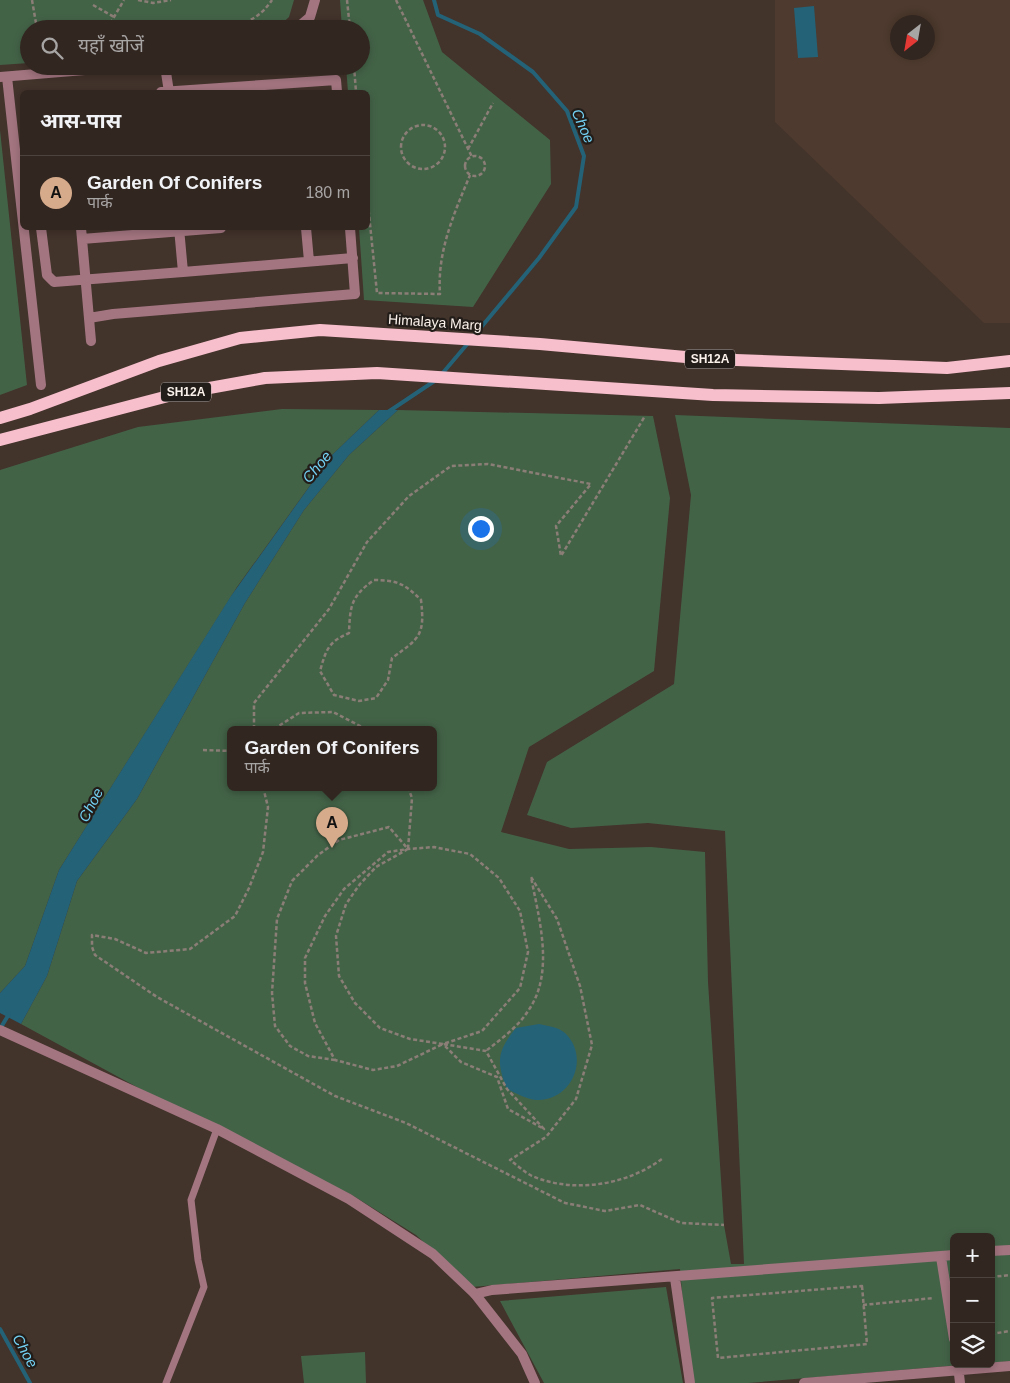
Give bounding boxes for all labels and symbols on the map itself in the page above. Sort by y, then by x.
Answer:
north arrow [890,15,935,60]
water label: Choe [568,106,599,146]
street label: Himalaya Marg [387,311,483,333]
road number: SH12A [685,349,735,368]
road number: SH12A [161,382,211,402]
water label: Choe [299,447,335,486]
your location [468,516,494,542]
water label: Choe [75,785,106,825]
pin: A [316,807,348,848]
water label: Choe [9,1331,42,1371]

